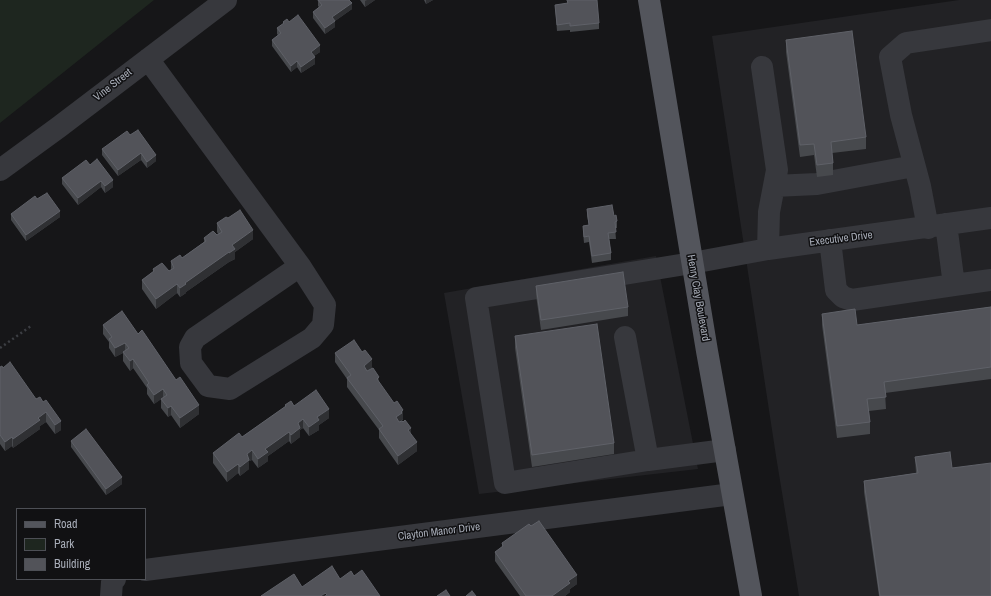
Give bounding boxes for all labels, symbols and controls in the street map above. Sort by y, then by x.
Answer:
street label: Vine Street [91,66,135,104]
street label: Executive Drive [809,229,873,249]
street label: Henry Clay Boulevard [684,254,712,342]
legend [16,508,146,580]
text: Road [54,516,78,532]
street label: Clayton Manor Drive [397,520,481,544]
text: Park [54,536,74,552]
text: Building [54,556,90,572]

